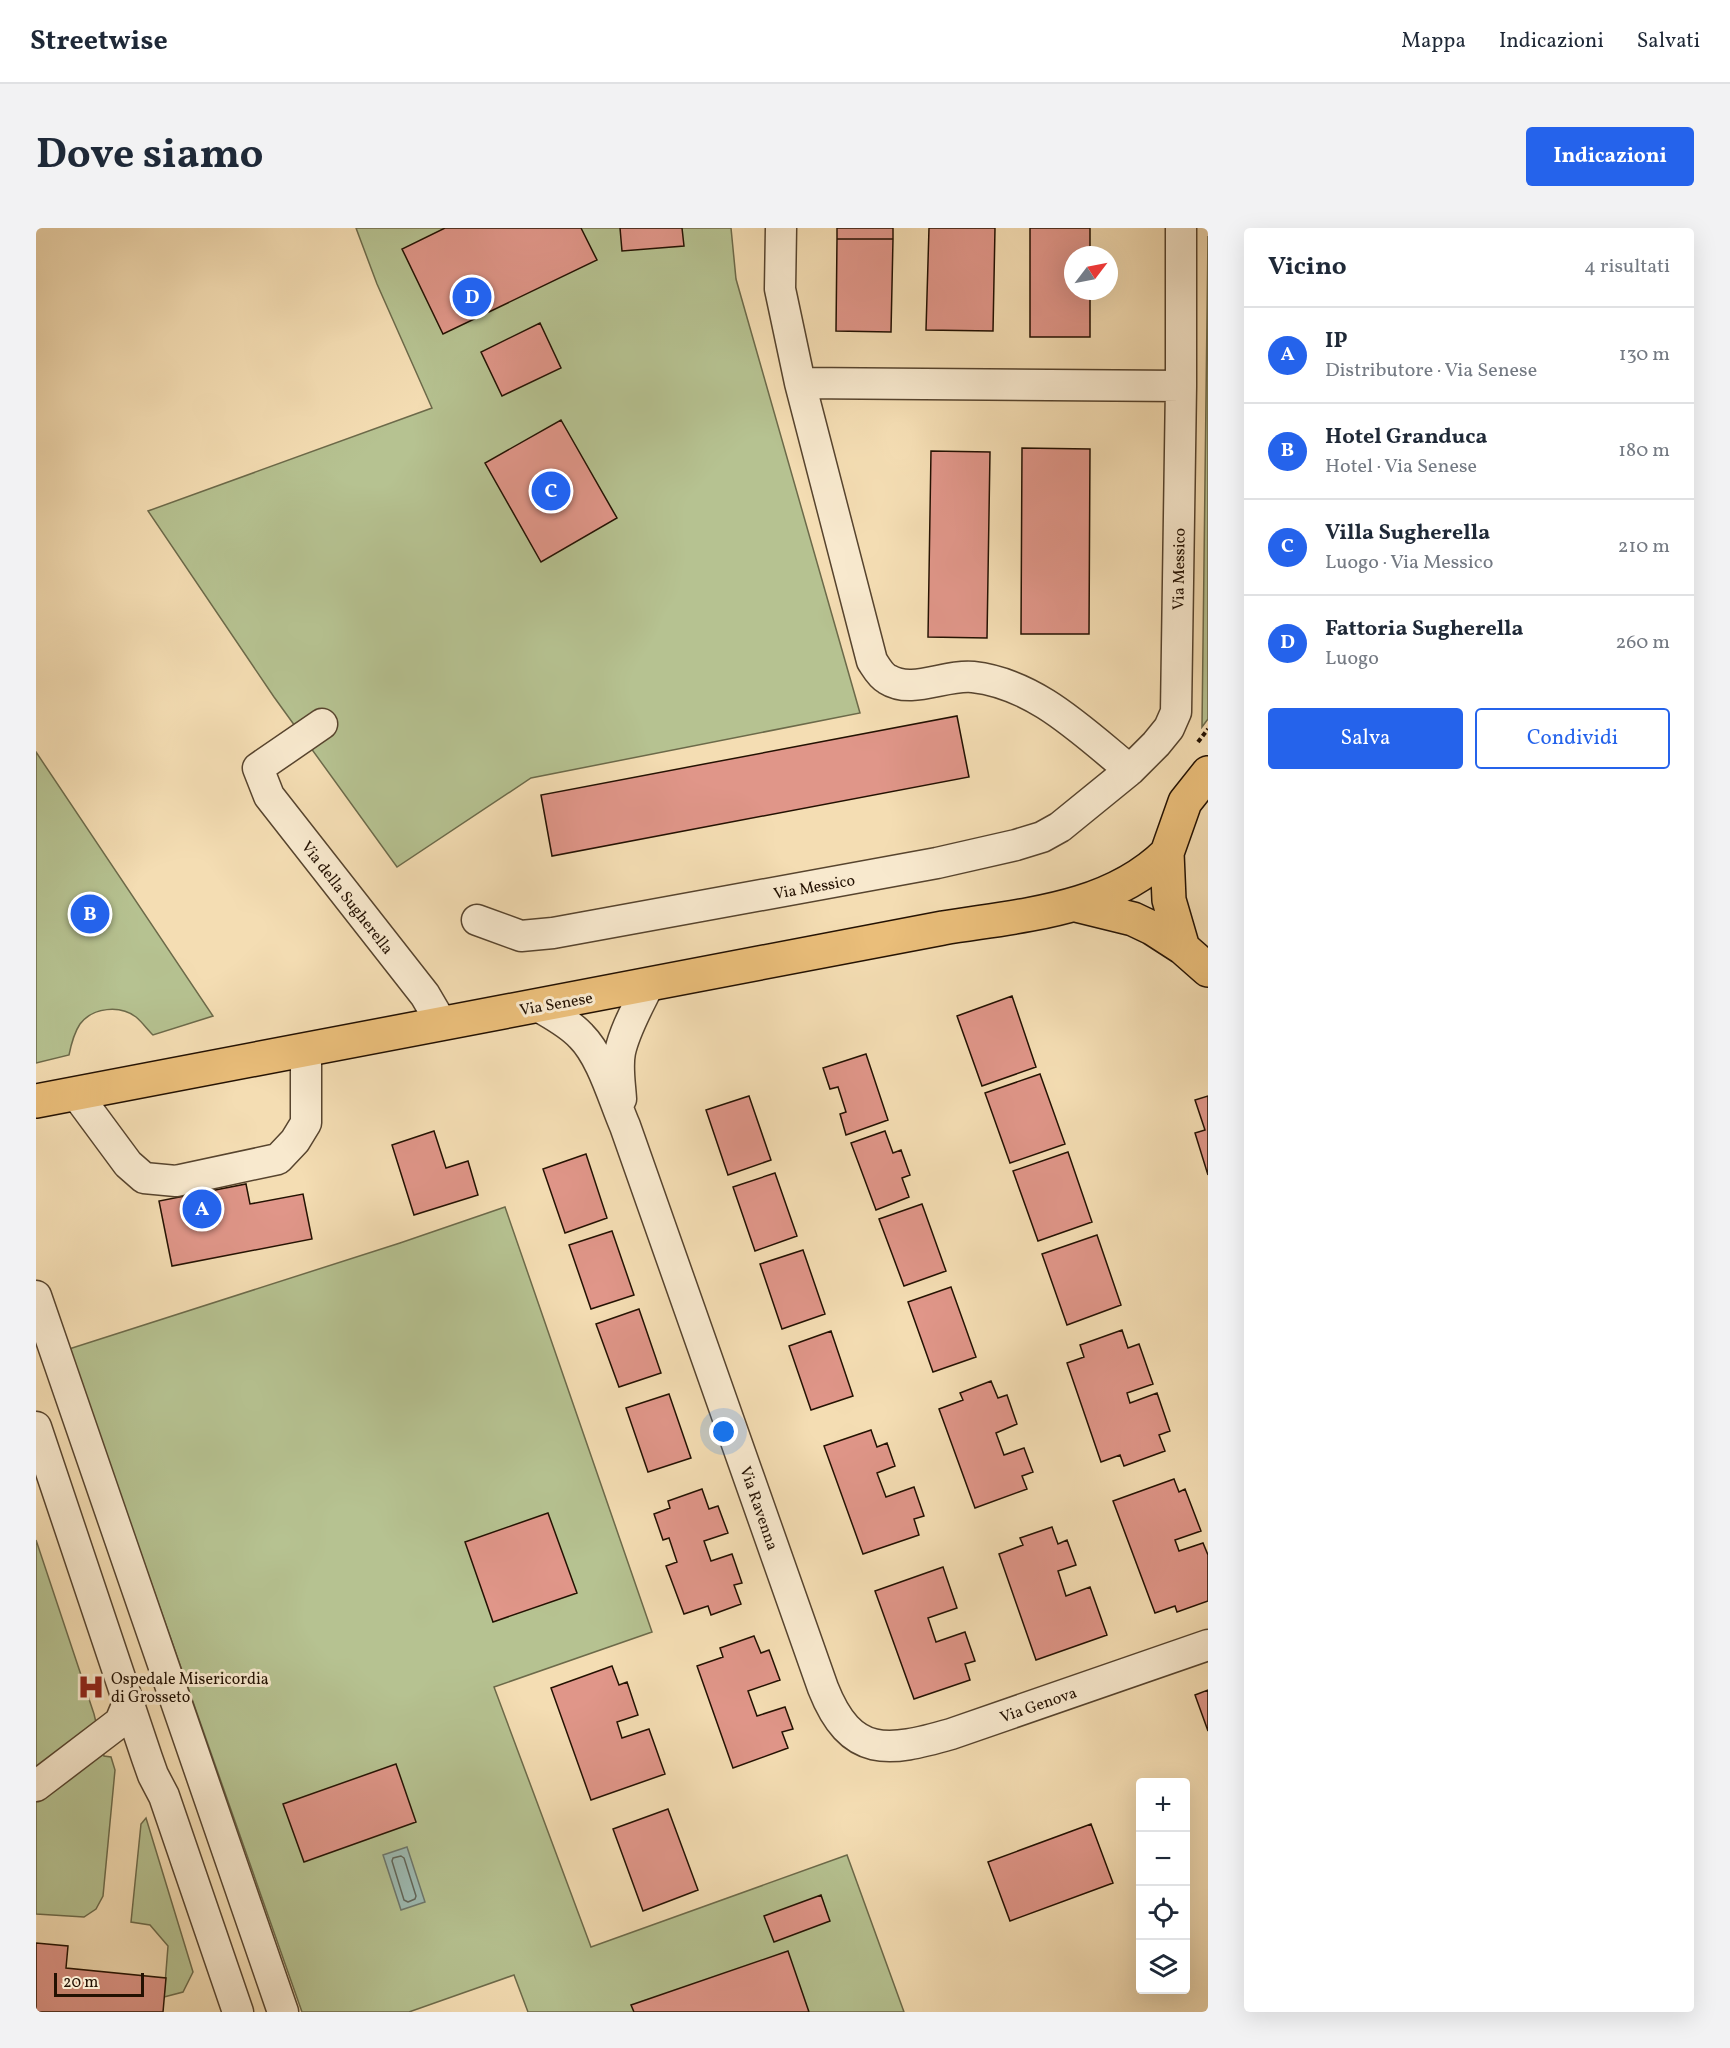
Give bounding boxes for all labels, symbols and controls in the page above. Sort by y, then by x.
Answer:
text: Streetwise [30,22,168,61]
text: Mappa [1401,27,1466,56]
text: Indicazioni [1499,27,1604,56]
text: Salvati [1637,27,1700,56]
text: Dove siamo [36,127,264,186]
button: Indicazioni [1526,127,1694,186]
north arrow [1064,246,1118,300]
text: Vicino [1268,249,1347,285]
text: 4 risultati [1584,253,1670,281]
pin: D [452,274,492,320]
text: IP [1325,326,1347,357]
text: A [1280,341,1295,369]
text: 130 m [1619,341,1670,369]
text: Distributore · Via Senese [1325,357,1537,385]
text: Hotel Granduca [1325,422,1487,453]
text: B [1281,437,1294,465]
text: 180 m [1618,437,1670,465]
text: Hotel · Via Senese [1325,453,1477,481]
pin: C [532,468,570,514]
text: Villa Sugherella [1325,518,1490,549]
street label: Via Messico [1168,528,1192,610]
text: C [1281,533,1294,561]
text: 210 m [1618,533,1670,561]
text: Luogo · Via Messico [1325,549,1493,577]
text: Fattoria Sugherella [1325,614,1524,645]
text: D [1280,629,1295,657]
text: 260 m [1615,629,1670,657]
text: Luogo [1325,645,1379,673]
button: Salva [1268,708,1463,769]
button: Condividi [1475,708,1670,769]
street label: Via della Sugherella [295,837,398,960]
street label: Via Messico [772,870,857,906]
pin: B [70,892,110,936]
street label: Via Senese [518,988,595,1022]
pin: A [182,1186,222,1232]
your location [709,1417,738,1446]
street label: Via Ravenna [733,1464,783,1554]
place label: Ospedale Misericordia di Grosseto [111,1669,269,1709]
hospital icon: Ospedale Misericordia di Grosseto [76,1672,106,1702]
street label: Via Genova [997,1682,1080,1729]
map controls [1136,1778,1190,1994]
button: + [1136,1778,1190,1832]
button: − [1136,1832,1190,1886]
button: locate [1136,1886,1190,1940]
button: layers [1136,1940,1190,1994]
scale bar [54,1970,144,1998]
text: 20 m [63,1972,98,1994]

